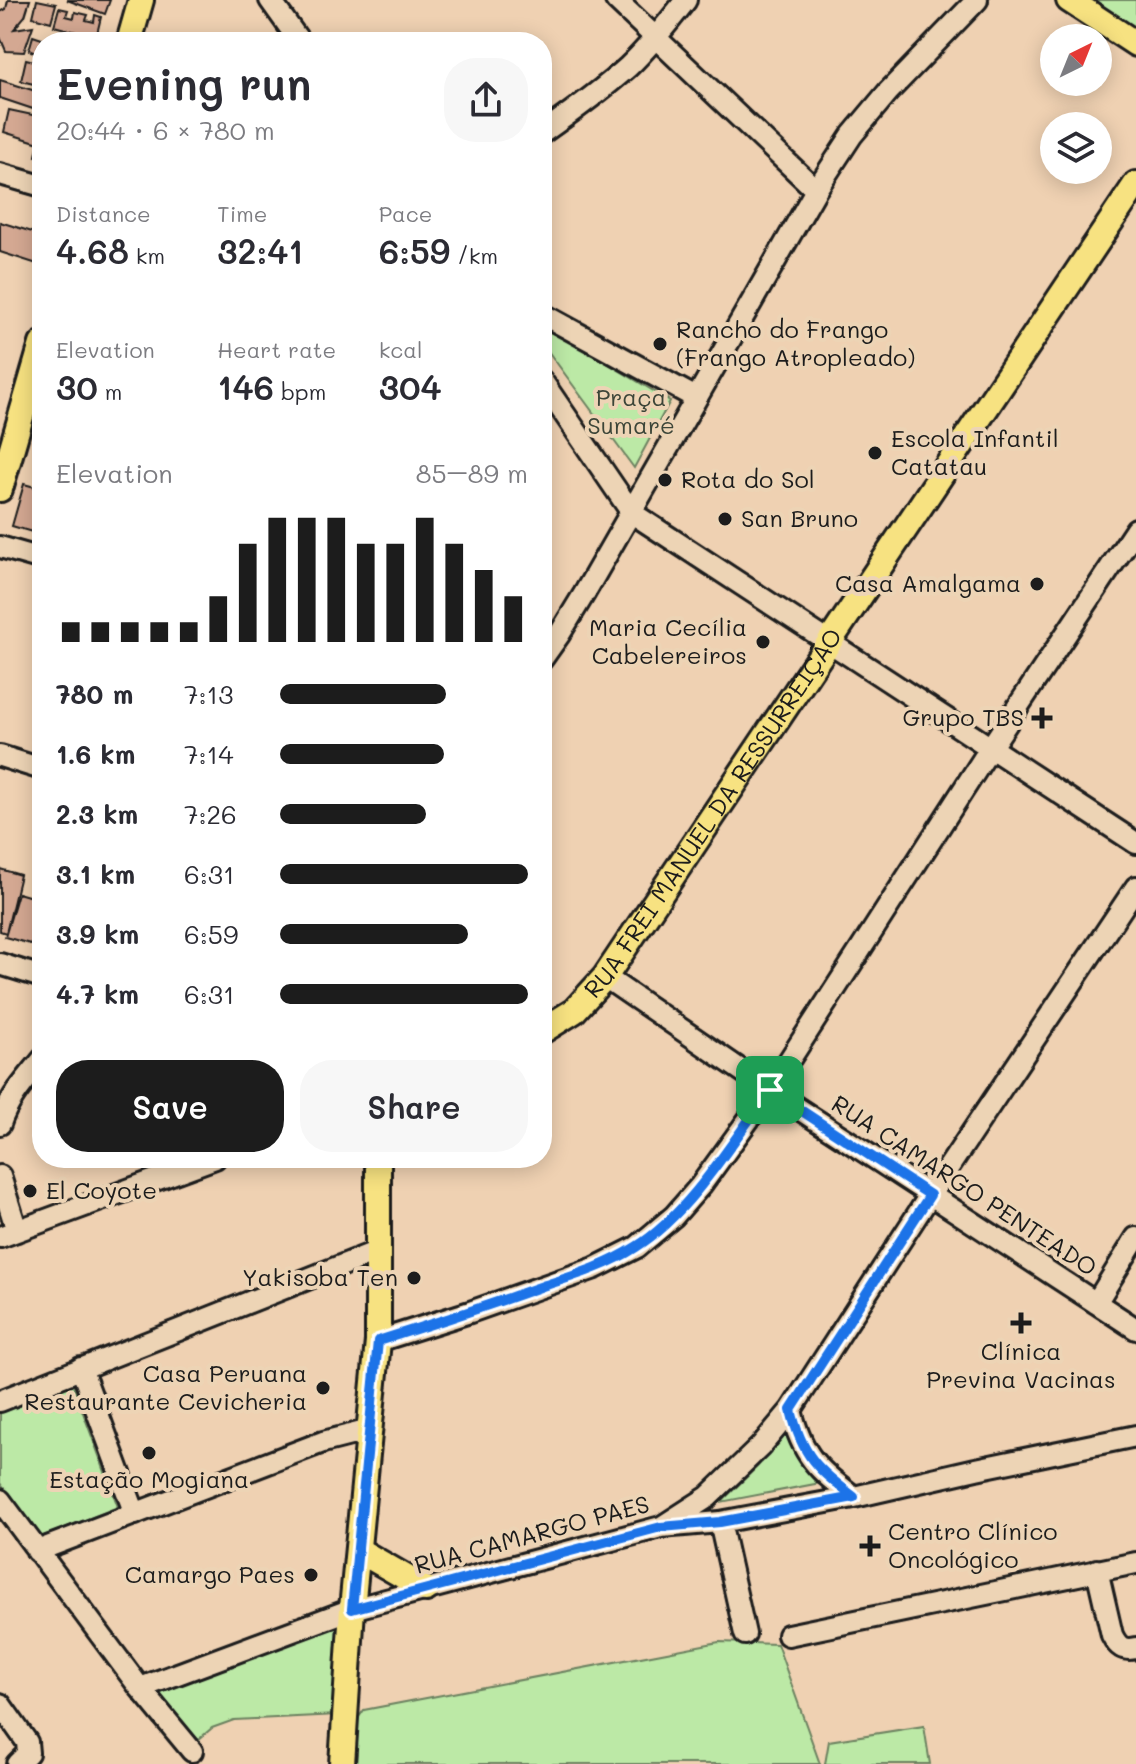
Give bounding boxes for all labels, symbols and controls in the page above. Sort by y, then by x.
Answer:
north arrow [1040,24,1112,96]
map controls [1040,24,1112,184]
text: Evening run [56,54,311,111]
button: share [444,58,528,142]
button: layers [1040,112,1112,184]
text: 20:44 · 6 × 780 m [56,113,275,147]
text: Distance [56,199,151,228]
text: Time [217,199,267,228]
text: Pace [379,199,432,228]
text: 4.68 [56,228,129,273]
text: 32:41 [217,228,303,273]
text: 6:59 [379,228,450,273]
text: km [129,241,165,270]
text: /km [450,241,498,270]
place label: Rancho do Frango (Frango Atropleado) [676,313,915,372]
text: Elevation [56,335,155,364]
text: Heart rate [217,335,336,364]
text: kcal [379,335,423,364]
marker: Rancho do Frango (Frango Atropleado) [651,335,669,353]
text: 30 [56,364,98,409]
text: 146 [217,364,274,409]
text: 304 [379,364,441,409]
text: m [98,377,122,406]
text: bpm [274,377,326,406]
park label: Praça Sumaré [587,381,675,440]
place label: Escola Infantil Catatau [891,422,1059,481]
marker: Escola Infantil Catatau [866,444,884,462]
text: Elevation [56,456,173,490]
text: 85–89 m [416,456,528,490]
place label: Rota do Sol [681,463,815,494]
marker: Rota do Sol [656,471,674,489]
place label: San Bruno [741,502,858,533]
marker: San Bruno [716,510,734,528]
place label: Casa Amalgama [835,567,1021,598]
marker: Casa Amalgama [1028,575,1046,593]
place label: Maria Cecília Cabelereiros [589,611,747,670]
street label: RUA FREI MANUEL DA RESSURREIÇÃO [577,622,848,1004]
marker: Maria Cecília Cabelereiros [754,633,772,651]
text: 780 m [56,677,133,711]
text: 7:13 [184,677,233,711]
place label: Grupo TBS [903,701,1024,732]
marker: Grupo TBS [1031,707,1053,729]
text: 1.6 km [56,737,135,771]
text: 7:14 [184,737,233,771]
text: 2.3 km [56,797,138,831]
text: 7:26 [184,797,237,831]
text: 3.1 km [56,857,135,891]
text: 6:31 [184,857,235,891]
text: 3.9 km [56,917,139,951]
text: 6:59 [184,917,238,951]
text: 4.7 km [56,977,139,1011]
text: 6:31 [184,977,235,1011]
pin [736,1056,804,1124]
button: Save [56,1060,284,1152]
button: Share [300,1060,528,1152]
icon: arrive [748,1068,792,1112]
street label: RUA CAMARGO PENTEADO [826,1087,1103,1282]
place label: El Coyote [46,1174,157,1205]
marker: El Coyote [21,1182,39,1200]
place label: Yakisoba Ten [242,1261,398,1292]
marker: Yakisoba Ten [405,1269,423,1287]
marker: Clínica Previna Vacinas [1010,1312,1032,1334]
place label: Clínica Previna Vacinas [926,1335,1116,1394]
place label: Casa Peruana Restaurante Cevicheria [24,1357,307,1416]
marker: Casa Peruana Restaurante Cevicheria [314,1379,332,1397]
marker: Estação Mogiana [140,1444,158,1462]
place label: Estação Mogiana [49,1463,249,1494]
street label: RUA CAMARGO PAES [411,1487,652,1580]
place label: Centro Clínico Oncológico [888,1515,1058,1574]
marker: Centro Clínico Oncológico [859,1535,881,1557]
place label: Camargo Paes [125,1558,295,1589]
marker: Camargo Paes [302,1566,320,1584]

